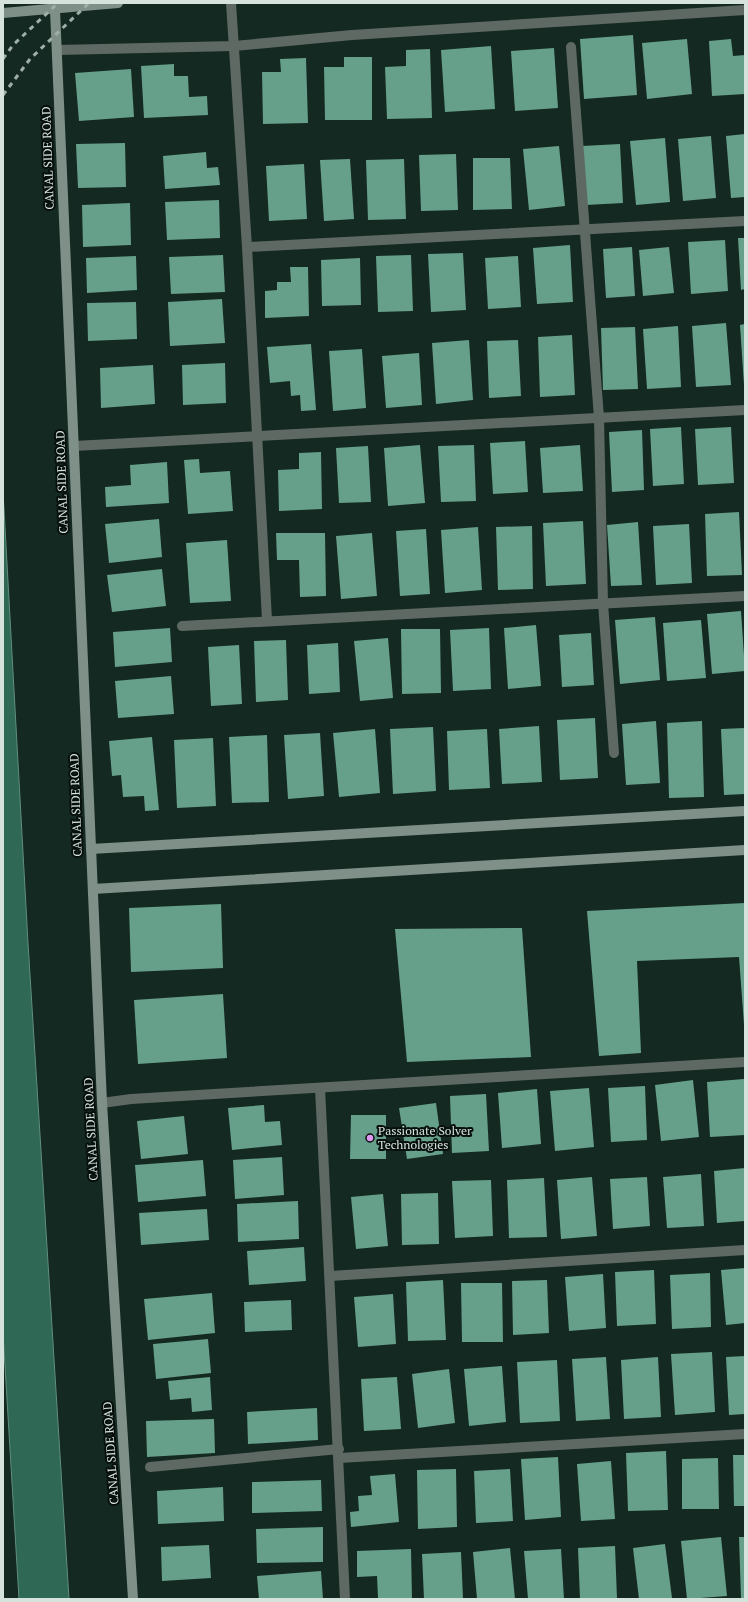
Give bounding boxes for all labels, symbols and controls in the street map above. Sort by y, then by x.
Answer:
street label: CANAL SIDE ROAD [38,106,57,210]
street label: CANAL SIDE ROAD [52,430,71,534]
street label: CANAL SIDE ROAD [66,753,85,857]
street label: CANAL SIDE ROAD [80,1077,101,1181]
place label: Passionate Solver Technologies [378,1123,472,1152]
marker: Passionate Solver Technologies [365,1133,375,1143]
street label: CANAL SIDE ROAD [99,1401,122,1505]

